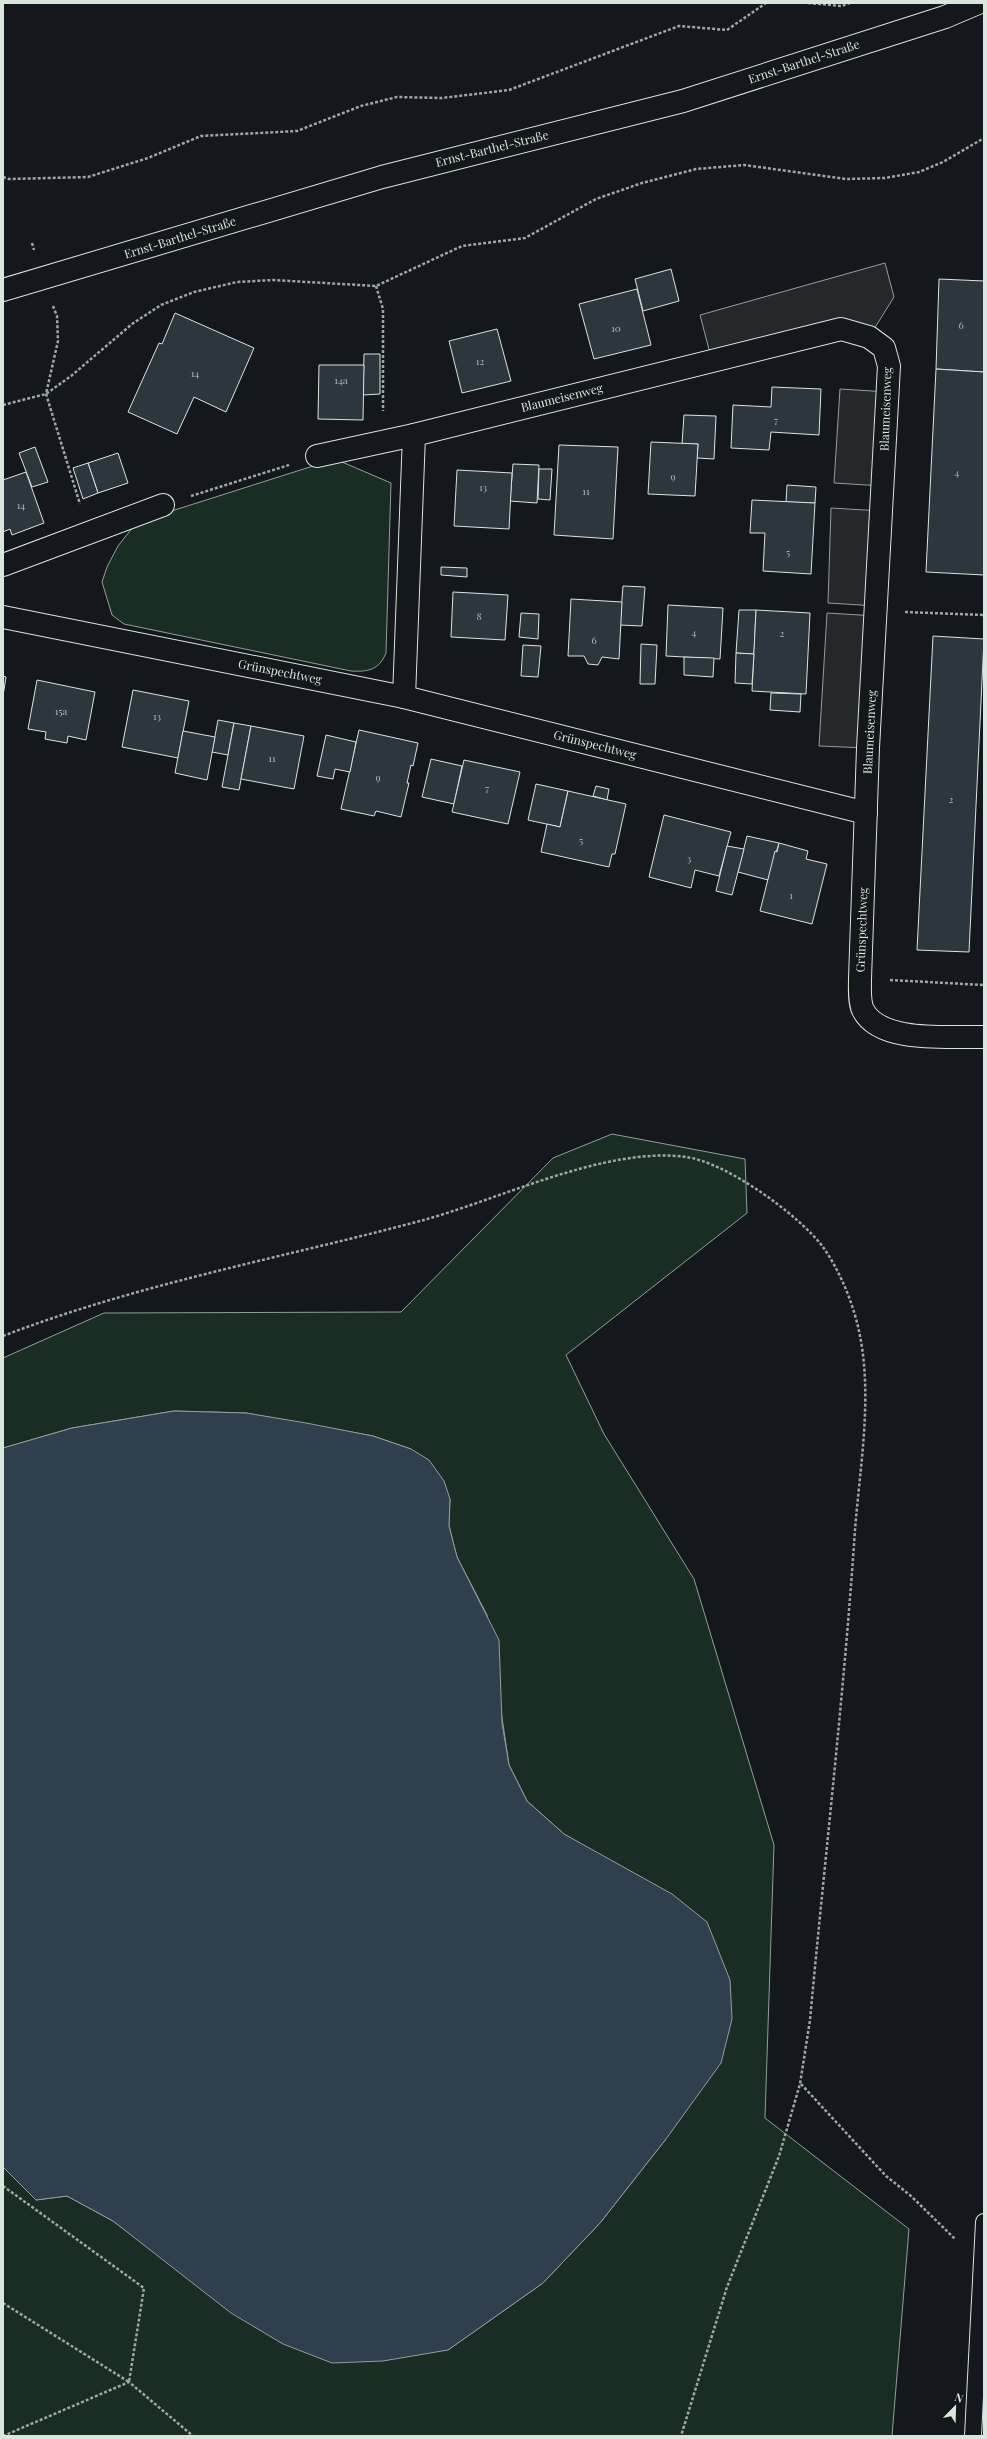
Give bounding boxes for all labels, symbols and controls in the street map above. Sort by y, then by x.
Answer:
street label: Ernst-Barthel-Straße [746,35,861,87]
street label: Ernst-Barthel-Straße [433,126,550,170]
street label: Ernst-Barthel-Straße [122,212,238,262]
house number: 6 [958,318,964,332]
house number: 10 [611,321,621,335]
house number: 12 [476,354,484,368]
house number: 14 [191,366,199,380]
street label: Blaumeisenweg [876,366,894,451]
house number: 14a [334,373,348,387]
street label: Blaumeisenweg [519,379,605,415]
house number: 7 [774,413,778,427]
house number: 4 [955,465,960,479]
house number: 9 [670,469,676,483]
house number: 13 [479,480,488,494]
house number: 11 [582,484,590,498]
house number: 14 [17,498,25,512]
house number: 5 [786,545,790,559]
house number: 8 [476,609,482,623]
house number: 4 [692,625,697,639]
house number: 2 [780,626,785,640]
house number: 6 [591,633,597,647]
street label: Grünspechtweg [237,655,324,687]
street label: Blaumeisenweg [859,689,879,774]
house number: 15a [55,704,67,718]
house number: 13 [153,709,162,723]
street label: Grünspechtweg [552,726,639,762]
house number: 11 [268,751,276,765]
house number: 9 [375,770,381,784]
house number: 7 [485,781,489,795]
house number: 2 [949,792,954,806]
house number: 5 [579,833,583,847]
house number: 3 [687,851,692,865]
street label: Grünspechtweg [852,887,871,973]
house number: 1 [789,888,793,902]
north arrow [935,2387,975,2427]
text: N [953,2389,966,2406]

